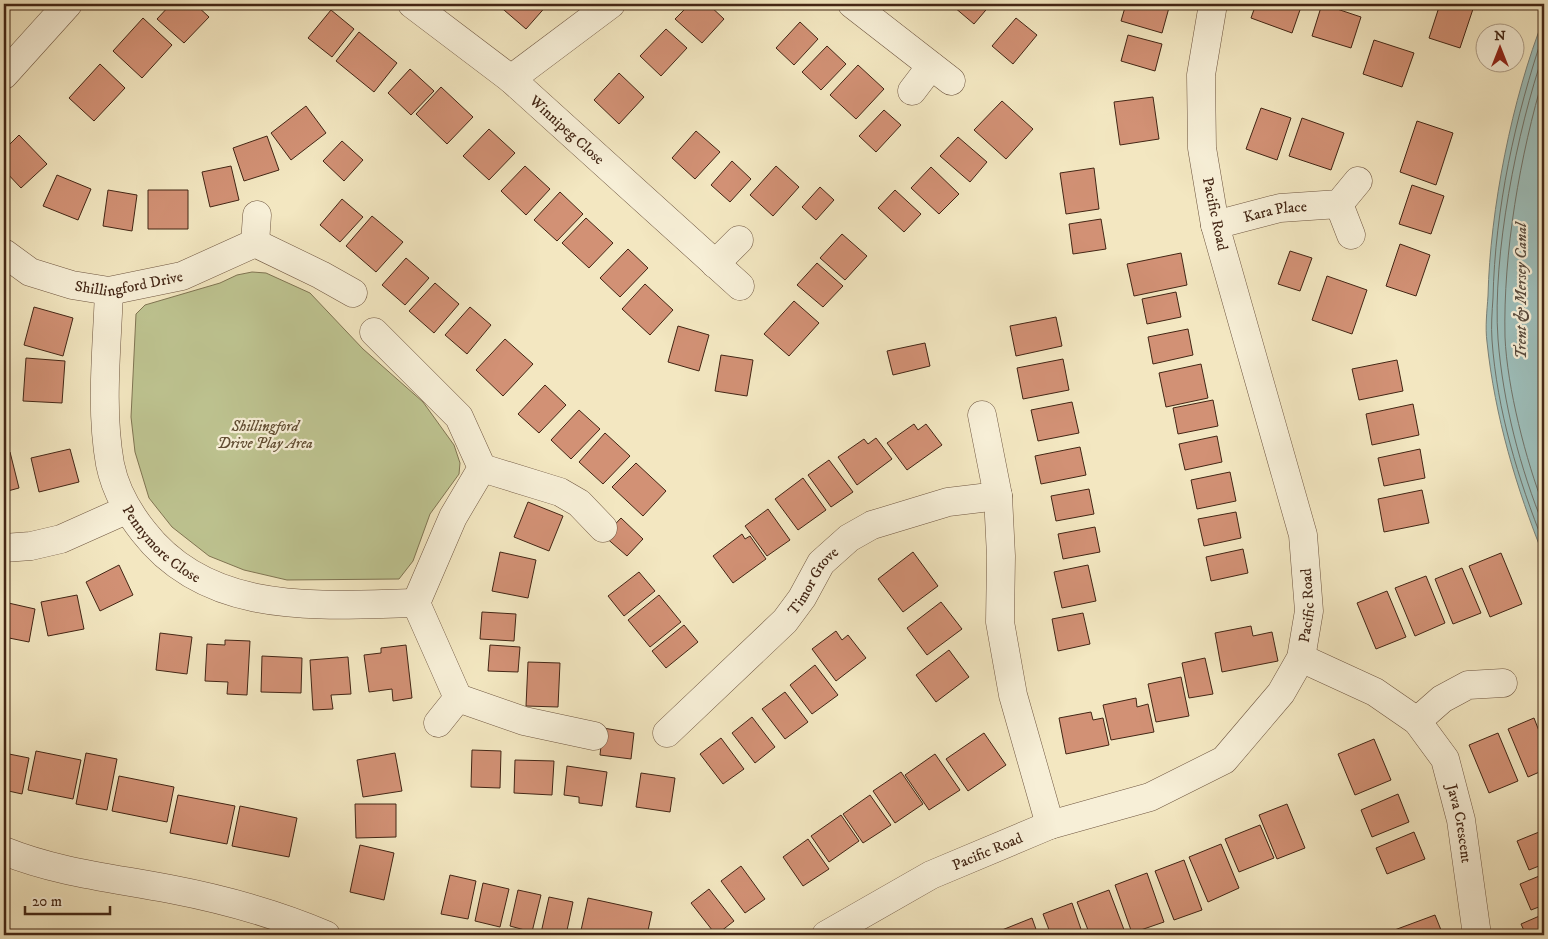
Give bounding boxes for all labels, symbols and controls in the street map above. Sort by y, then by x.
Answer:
north arrow [1476,22,1526,72]
text: N [1494,27,1506,45]
street label: Winnipeg Close [525,90,609,169]
street label: Pacific Road [1198,176,1232,253]
street label: Kara Place [1241,197,1308,227]
water label: Trent & Mersey Canal [1511,221,1531,359]
street label: Shillingford Drive [74,267,184,301]
park label: Shillingford Drive Play Area [217,417,313,453]
street label: Pennymore Close [118,502,204,587]
street label: Timor Grove [783,542,842,619]
street label: Pacific Road [1294,567,1319,644]
street label: Java Crescent [1442,780,1476,864]
street label: Pacific Road [949,828,1026,875]
scale bar [25,884,110,916]
text: 20 m [32,892,62,911]

